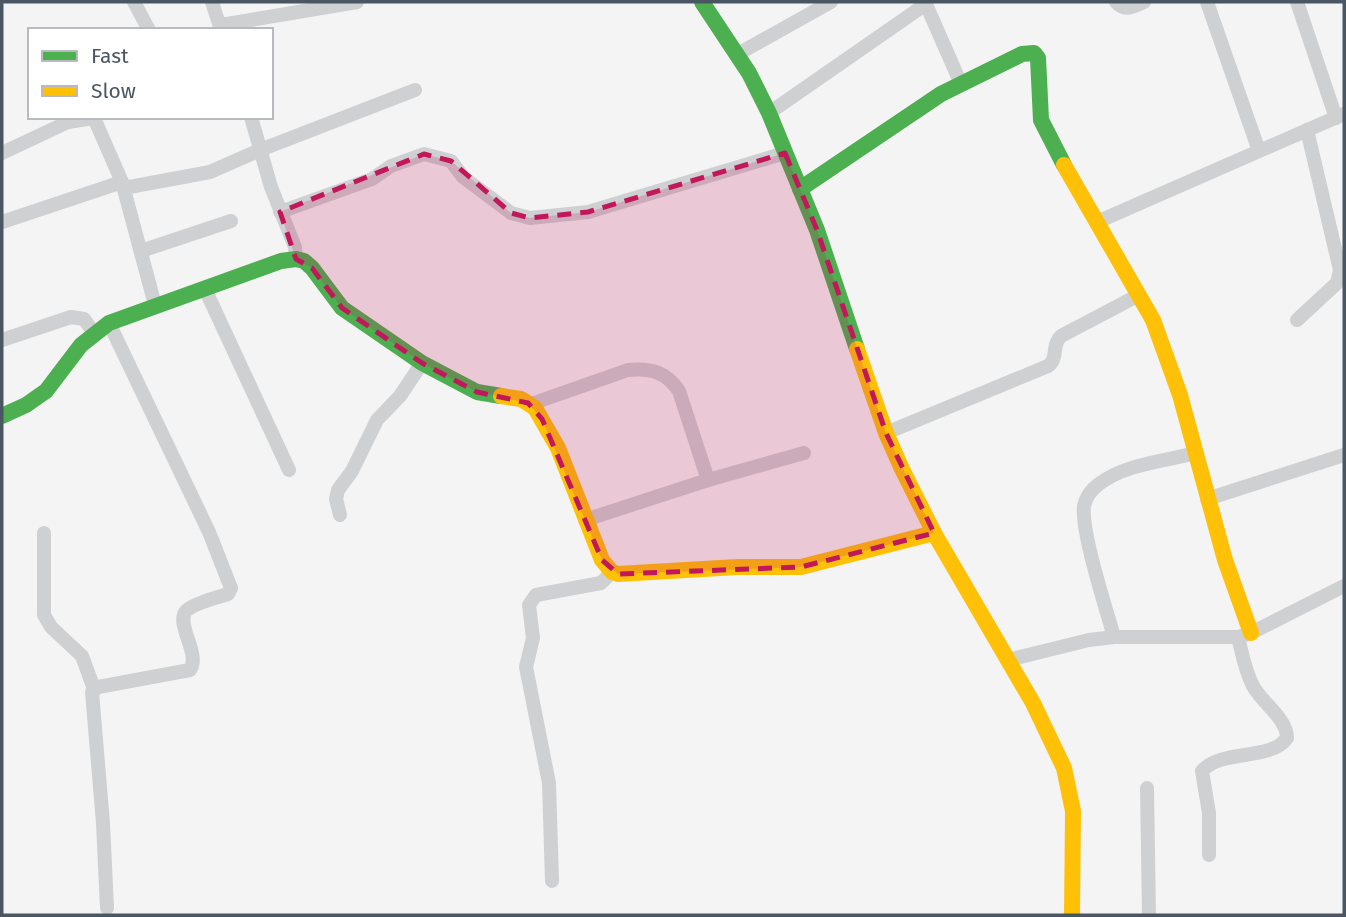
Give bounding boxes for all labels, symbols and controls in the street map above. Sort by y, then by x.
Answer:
legend [28,28,273,119]
text: Fast [91,43,129,69]
text: Slow [91,78,136,104]

